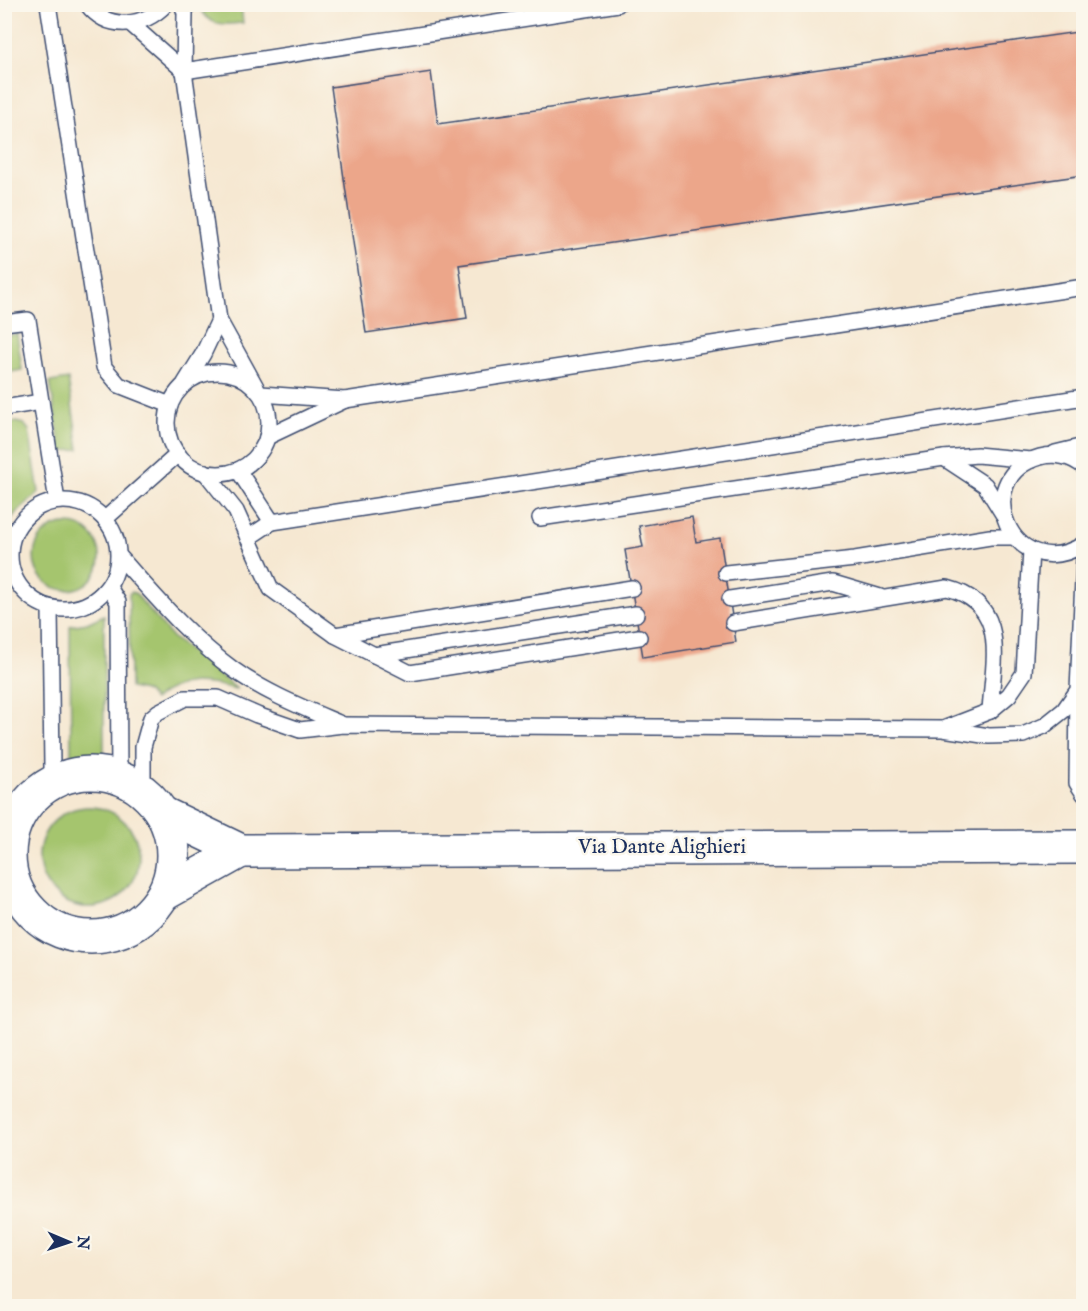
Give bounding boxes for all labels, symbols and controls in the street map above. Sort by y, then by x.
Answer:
street label: Via Dante Alighieri [577,834,746,861]
north arrow [39,1212,99,1272]
text: N [72,1234,92,1250]

